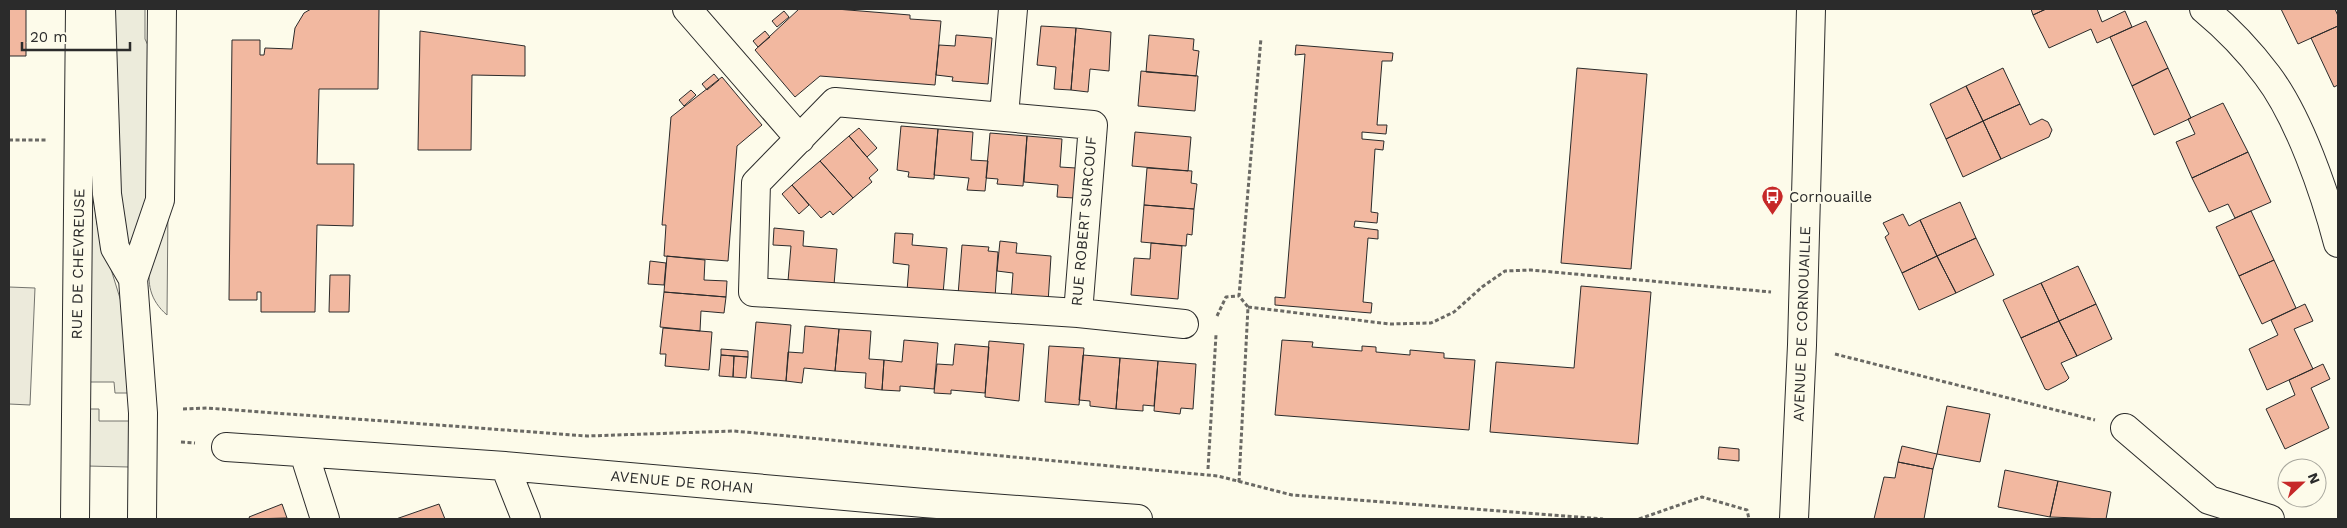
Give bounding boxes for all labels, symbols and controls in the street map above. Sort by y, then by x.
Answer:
scale bar [22,20,130,52]
text: 20 m [30,28,68,46]
street label: RUE ROBERT SURCOUF [1068,135,1100,307]
bus stop icon: Cornouaille [1761,185,1785,216]
street label: RUE DE CHEVREUSE [68,188,88,340]
place label: Cornouaille [1789,188,1872,206]
street label: AVENUE DE CORNOUAILLE [1790,226,1814,422]
north arrow [2277,458,2327,508]
street label: AVENUE DE ROHAN [610,467,754,497]
text: N [2305,470,2323,486]

